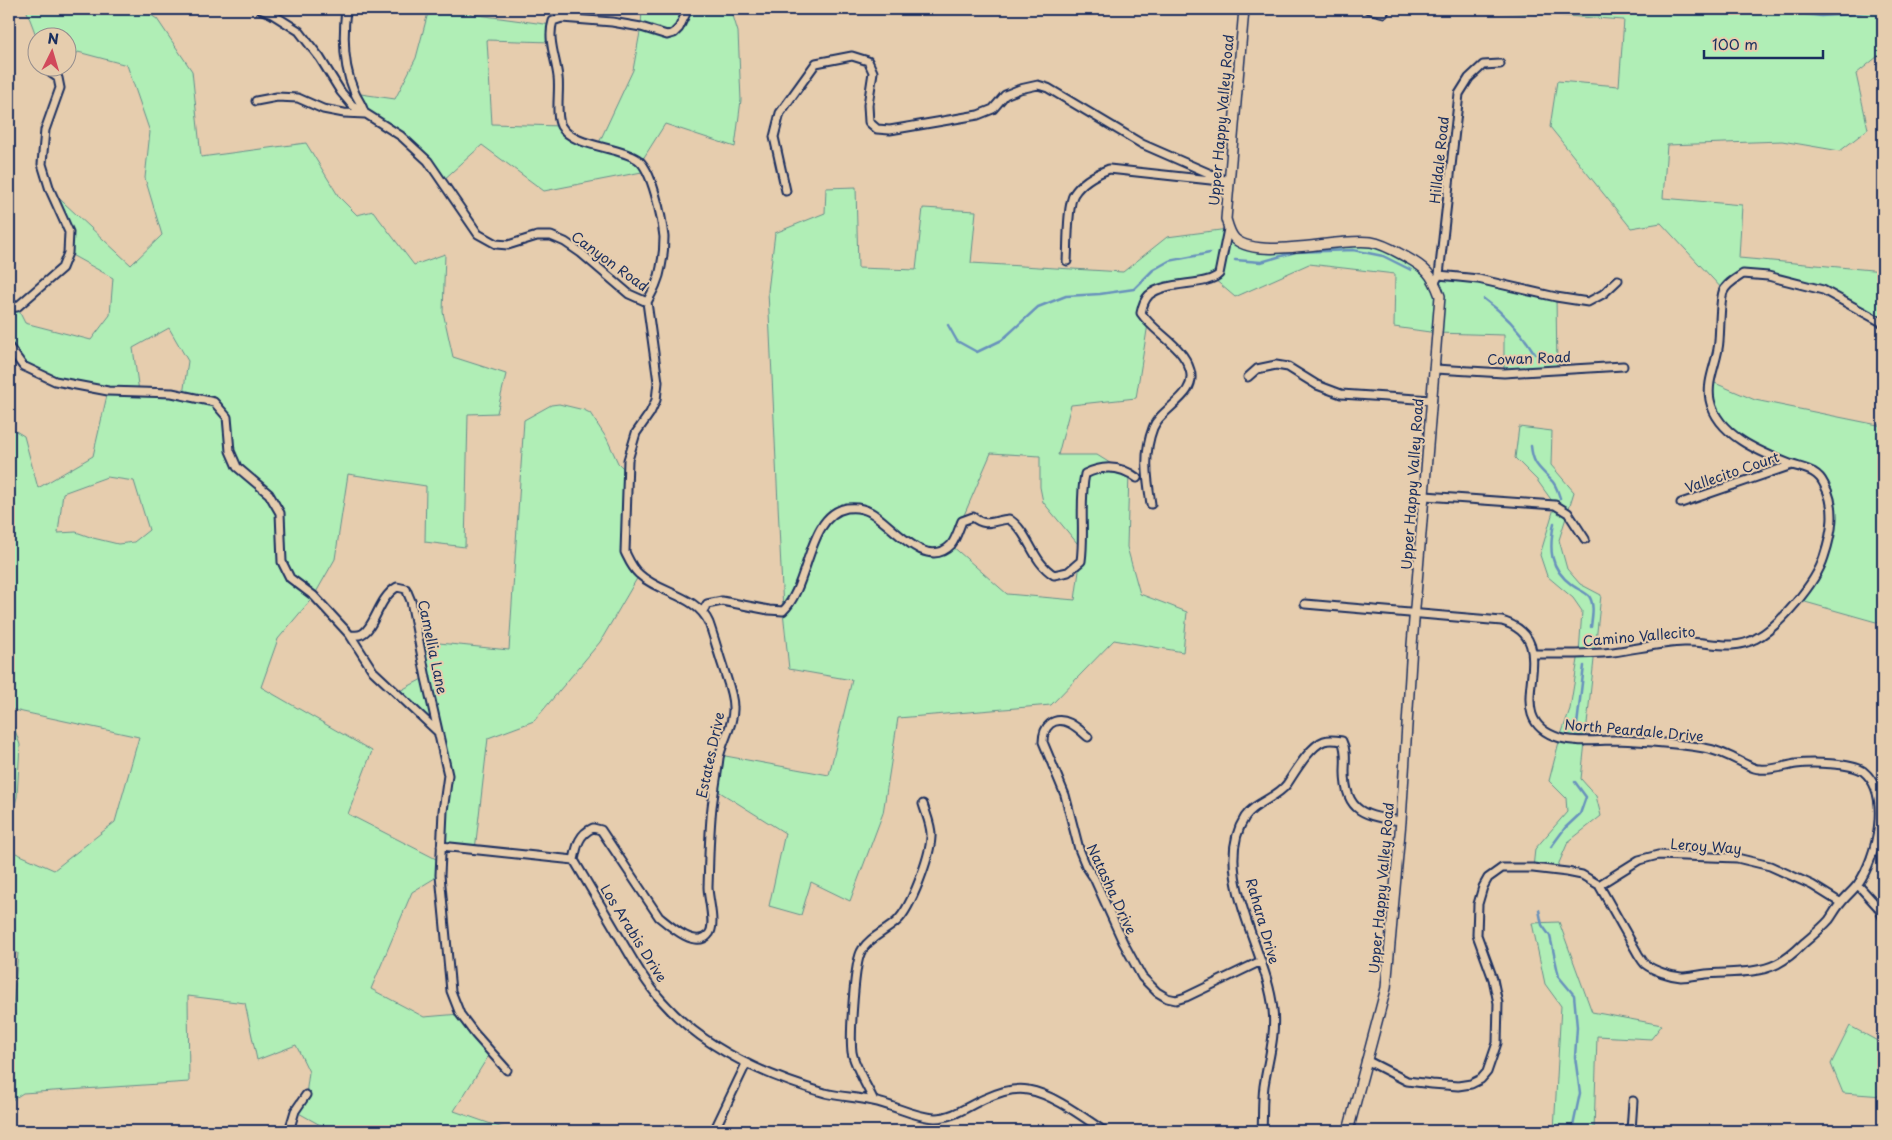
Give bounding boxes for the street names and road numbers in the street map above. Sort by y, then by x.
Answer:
street label: Upper Happy Valley Road [1203,33,1239,207]
street label: Hilldale Road [1424,115,1454,205]
street label: Canyon Road [567,226,653,296]
street label: Cowan Road [1487,346,1571,370]
street label: Upper Happy Valley Road [1396,397,1428,571]
street label: Vallecito Court [1682,446,1782,498]
street label: Camellia Lane [413,598,453,696]
street label: Camino Vallecito [1582,621,1696,651]
street label: Estates Drive [691,710,729,800]
street label: North Peardale Drive [1563,713,1705,747]
street label: Upper Happy Valley Road [1363,801,1399,975]
street label: Leroy Way [1670,833,1742,859]
street label: Natasha Drive [1082,840,1142,938]
street label: Rahara Drive [1241,875,1285,967]
street label: Los Arabis Drive [595,880,673,986]

